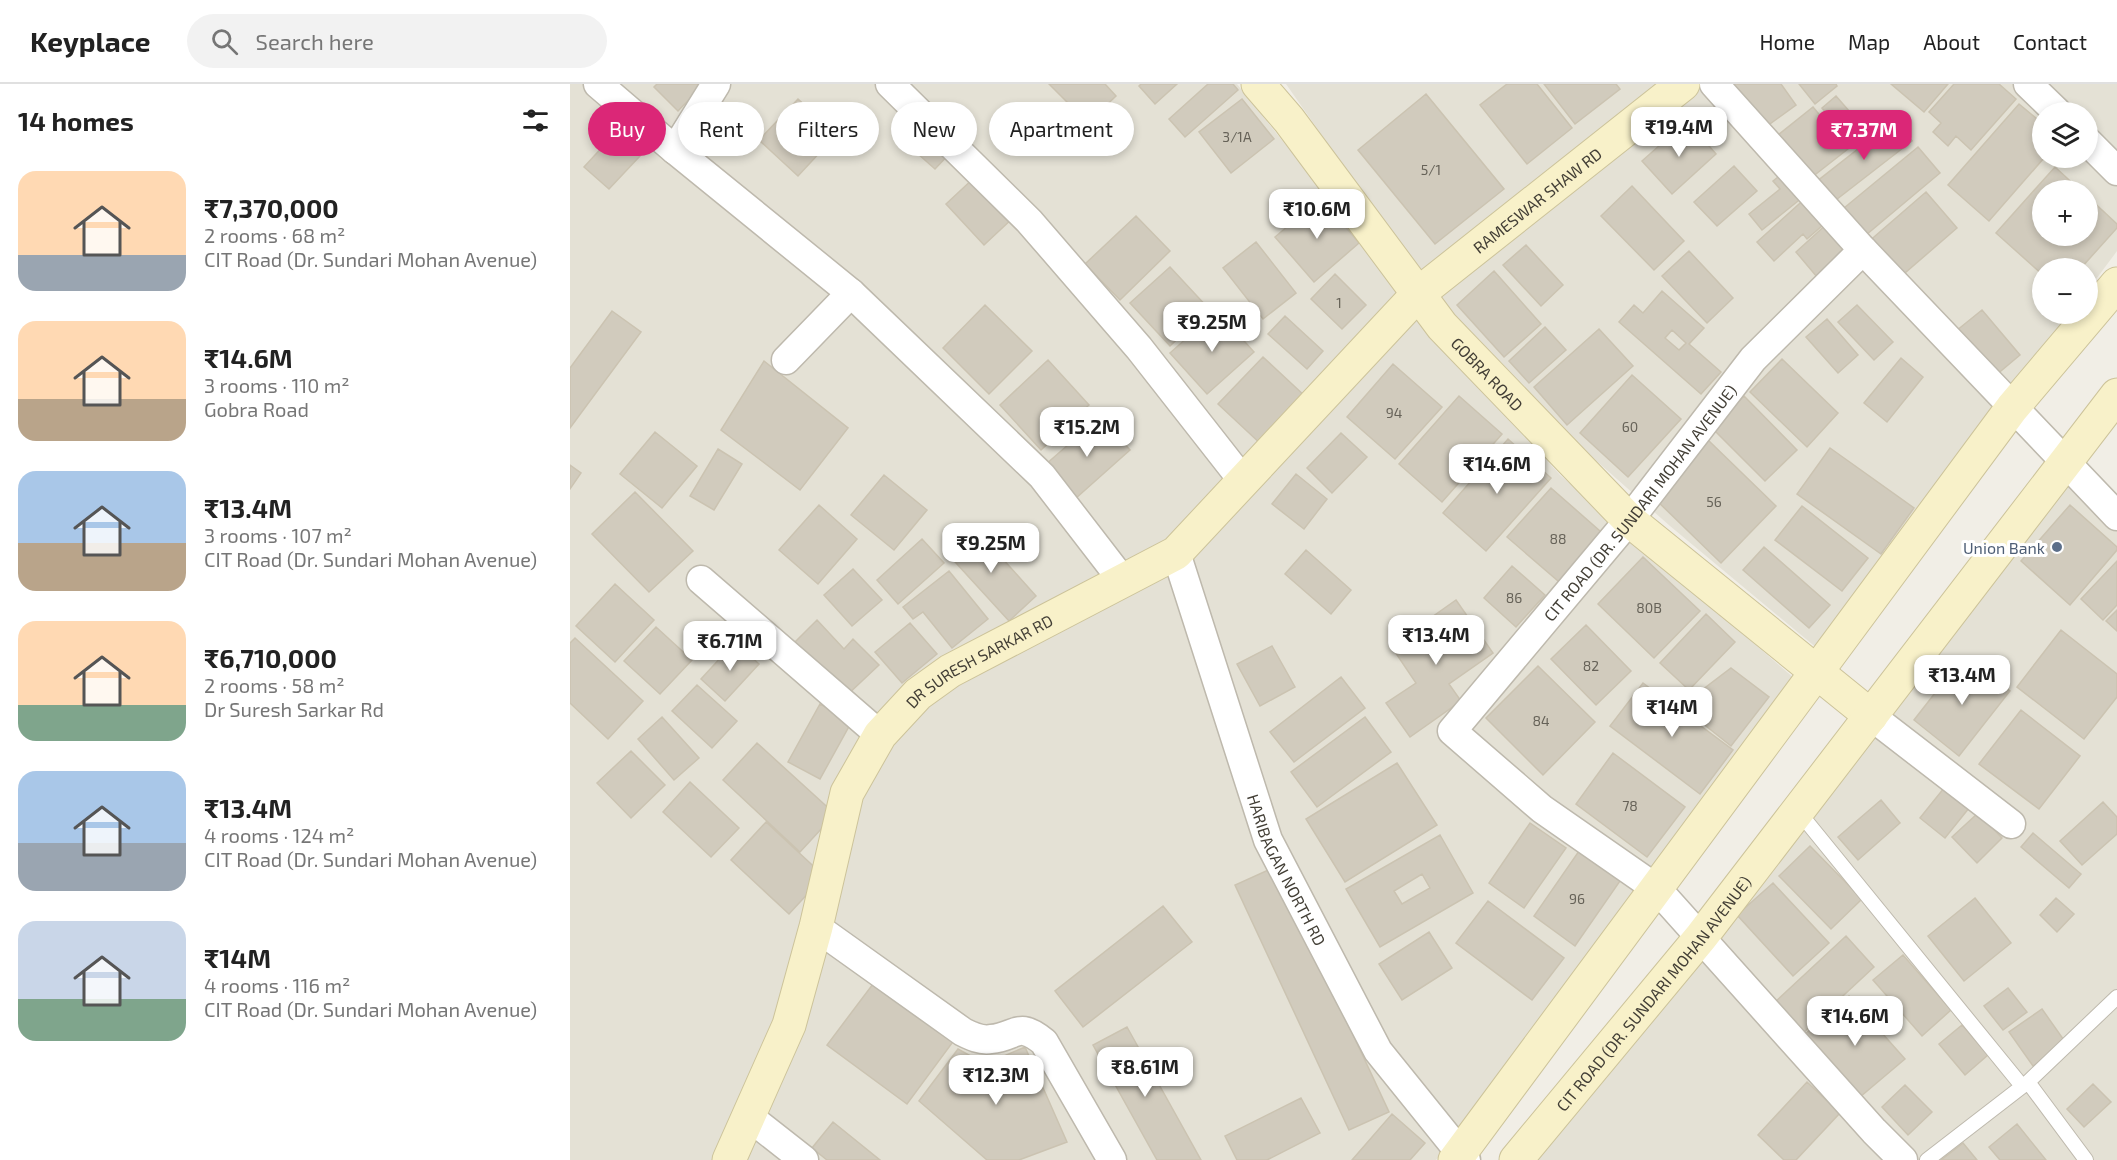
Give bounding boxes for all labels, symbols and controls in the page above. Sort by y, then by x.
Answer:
search box [187,14,607,68]
text: Keyplace [30,24,151,58]
icon: search [208,25,241,58]
text: Search here [256,28,374,54]
text: Home [1759,29,1815,54]
text: Map [1848,29,1890,54]
text: About [1923,29,1980,54]
text: Contact [2013,29,2087,54]
chip: Buy [588,102,666,156]
chip: Rent [678,102,764,156]
chip: Filters [776,102,879,156]
chip: New [891,102,977,156]
chip: Apartment [989,102,1134,156]
map controls [2032,102,2098,324]
button: layers [2032,102,2098,168]
icon: filters [519,104,552,137]
text: 14 homes [18,105,134,136]
pin: ₹19.4M [1630,107,1728,158]
pin: ₹7.37M [1815,110,1913,161]
text: ₹19.4M [1645,114,1713,138]
text: ₹7.37M [1831,117,1897,141]
house number: 3/1A [1222,128,1252,145]
street label: RAMESWAR SHAW RD [1469,143,1605,256]
house number: 5/1 [1421,161,1441,178]
button: + [2032,180,2098,246]
pin: ₹10.6M [1268,189,1366,240]
text: ₹7,370,000 [204,192,339,223]
icon: home [66,195,138,267]
text: ₹10.6M [1283,196,1351,220]
text: 2 rooms · 68 m² [204,223,345,247]
text: CIT Road (Dr. Sundari Mohan Avenue) [204,247,537,271]
button: − [2032,258,2098,324]
house number: 1 [1336,294,1342,311]
pin: ₹9.25M [1163,302,1261,353]
text: ₹9.25M [1177,309,1247,333]
street label: GOBRA ROAD [1448,333,1527,414]
text: ₹14.6M [204,342,293,373]
icon: home [66,345,138,417]
text: 3 rooms · 110 m² [204,373,350,397]
street label: CIT ROAD (DR. SUNDARI MOHAN AVENUE) [1539,380,1740,624]
text: Gobra Road [204,397,309,421]
house number: 94 [1386,404,1402,421]
pin: ₹15.2M [1038,407,1136,458]
text: ₹15.2M [1054,414,1120,438]
house number: 60 [1622,418,1638,435]
pin: ₹14.6M [1448,444,1546,495]
text: ₹14.6M [1463,451,1531,475]
text: ₹13.4M [204,492,292,523]
house number: 56 [1706,493,1722,510]
icon: home [66,495,138,567]
text: 3 rooms · 107 m² [204,523,352,547]
pin: ₹9.25M [942,523,1040,574]
text: ₹9.25M [956,530,1026,554]
house number: 88 [1550,530,1567,547]
place label: Union Bank [1963,538,2045,557]
marker: Union Bank [2050,540,2064,554]
text: CIT Road (Dr. Sundari Mohan Avenue) [204,547,537,571]
house number: 86 [1506,589,1522,606]
house number: 80B [1636,599,1662,616]
street label: DR SURESH SARKAR RD [901,610,1056,711]
pin: ₹13.4M [1387,615,1485,666]
pin: ₹6.71M [681,621,779,672]
text: ₹13.4M [1402,622,1470,646]
text: ₹6.71M [697,628,763,652]
text: ₹6,710,000 [204,642,337,673]
icon: home [66,645,138,717]
pin: ₹13.4M [1913,655,2011,706]
house number: 82 [1583,657,1599,674]
text: ₹13.4M [1928,662,1996,686]
text: 2 rooms · 58 m² [204,673,345,697]
pin: ₹14M [1636,687,1708,738]
text: ₹14M [1646,694,1698,718]
text: Dr Suresh Sarkar Rd [204,697,384,721]
house number: 84 [1532,712,1550,729]
street label: HARIBAGAN NORTH RD [1244,791,1331,948]
text: ₹13.4M [204,792,292,823]
icon: home [66,795,138,867]
house number: 78 [1622,797,1638,814]
text: 4 rooms · 124 m² [204,823,354,847]
text: CIT Road (Dr. Sundari Mohan Avenue) [204,847,537,871]
street label: CIT ROAD (DR. SUNDARI MOHAN AVENUE) [1552,872,1754,1114]
house number: 96 [1569,890,1585,907]
text: ₹14M [204,942,271,973]
icon: home [66,945,138,1017]
text: 4 rooms · 116 m² [204,973,350,997]
pin: ₹14.6M [1806,996,1904,1047]
text: CIT Road (Dr. Sundari Mohan Avenue) [204,997,537,1021]
text: ₹14.6M [1821,1003,1889,1027]
pin: ₹8.61M [1096,1047,1194,1098]
text: ₹8.61M [1111,1054,1179,1078]
pin: ₹12.3M [947,1055,1045,1106]
text: ₹12.3M [963,1062,1029,1086]

